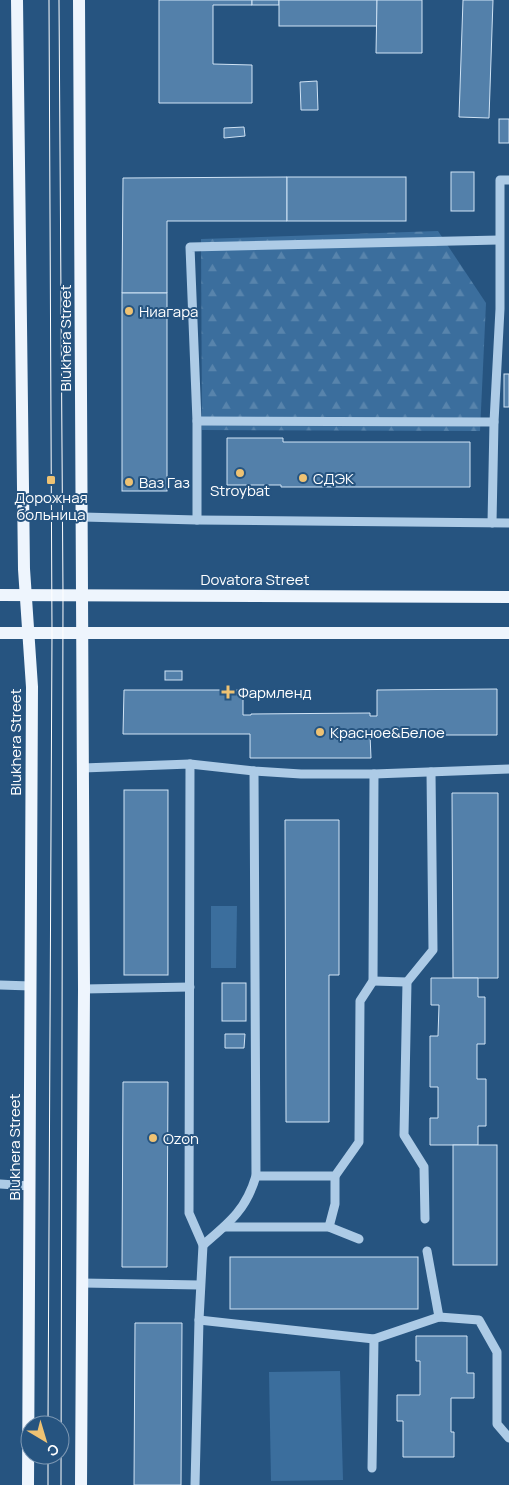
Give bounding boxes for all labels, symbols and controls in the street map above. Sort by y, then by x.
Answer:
street label: Blukhera Street [55,284,76,392]
place label: Ниагара [139,301,198,322]
marker: Ниагара [123,305,135,317]
marker: Stroybat [234,467,246,479]
place label: СДЭК [313,468,354,489]
place label: Ваз Газ [139,472,190,493]
marker: СДЭК [297,472,309,484]
marker: Дорожная больница [45,474,57,486]
marker: Ваз Газ [123,476,135,488]
place label: Stroybat [210,480,270,501]
place label: Дорожная больница [14,487,88,525]
street label: Dovatora Street [200,569,310,590]
place label: Фармленд [238,682,312,703]
marker: Фармленд [222,686,234,698]
street label: Blukhera Street [5,688,26,796]
place label: Красное&Белое [330,722,445,743]
marker: Красное&Белое [314,726,326,738]
street label: Blukhera Street [4,1093,25,1201]
place label: Ozon [163,1128,199,1149]
marker: Ozon [147,1132,159,1144]
north arrow [20,1415,70,1465]
text: С [43,1440,63,1461]

